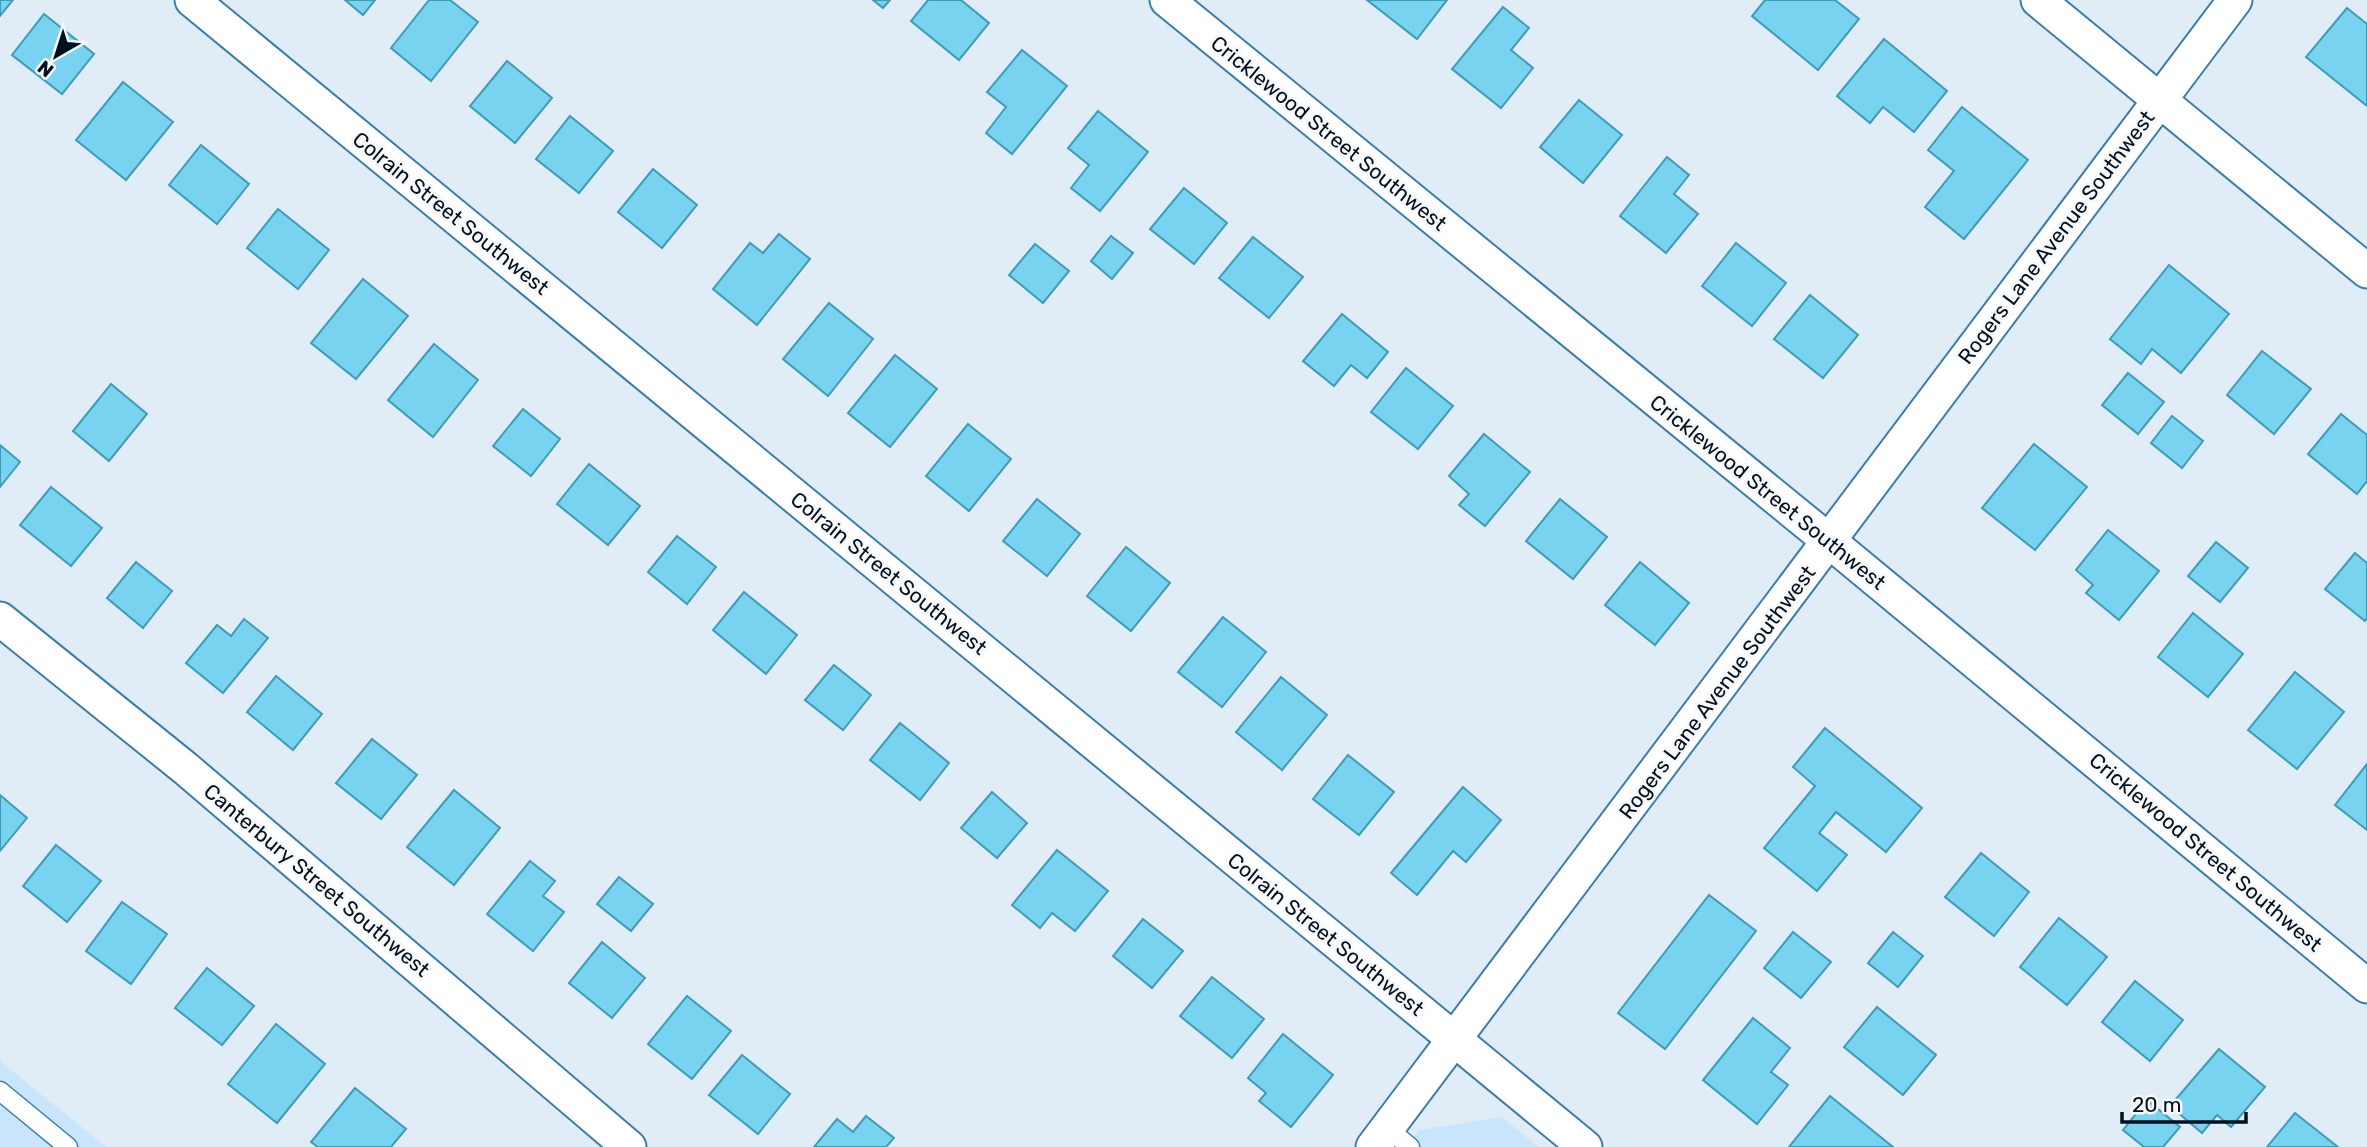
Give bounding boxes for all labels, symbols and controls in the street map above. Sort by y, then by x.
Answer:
north arrow [21,21,91,91]
street label: Cricklewood Street Southwest [1206,30,1452,236]
text: N [33,56,58,82]
street label: Rogers Lane Avenue Southwest [1952,105,2160,369]
street label: Colrain Street Southwest [348,126,554,300]
street label: Cricklewood Street Southwest [1645,389,1891,595]
street label: Colrain Street Southwest [786,486,992,660]
street label: Rogers Lane Avenue Southwest [1613,560,1821,824]
street label: Cricklewood Street Southwest [2085,747,2327,957]
street label: Canterbury Street Southwest [199,778,435,982]
street label: Colrain Street Southwest [1223,847,1429,1021]
scale bar [2122,1080,2246,1124]
text: 20 m [2132,1092,2181,1117]

